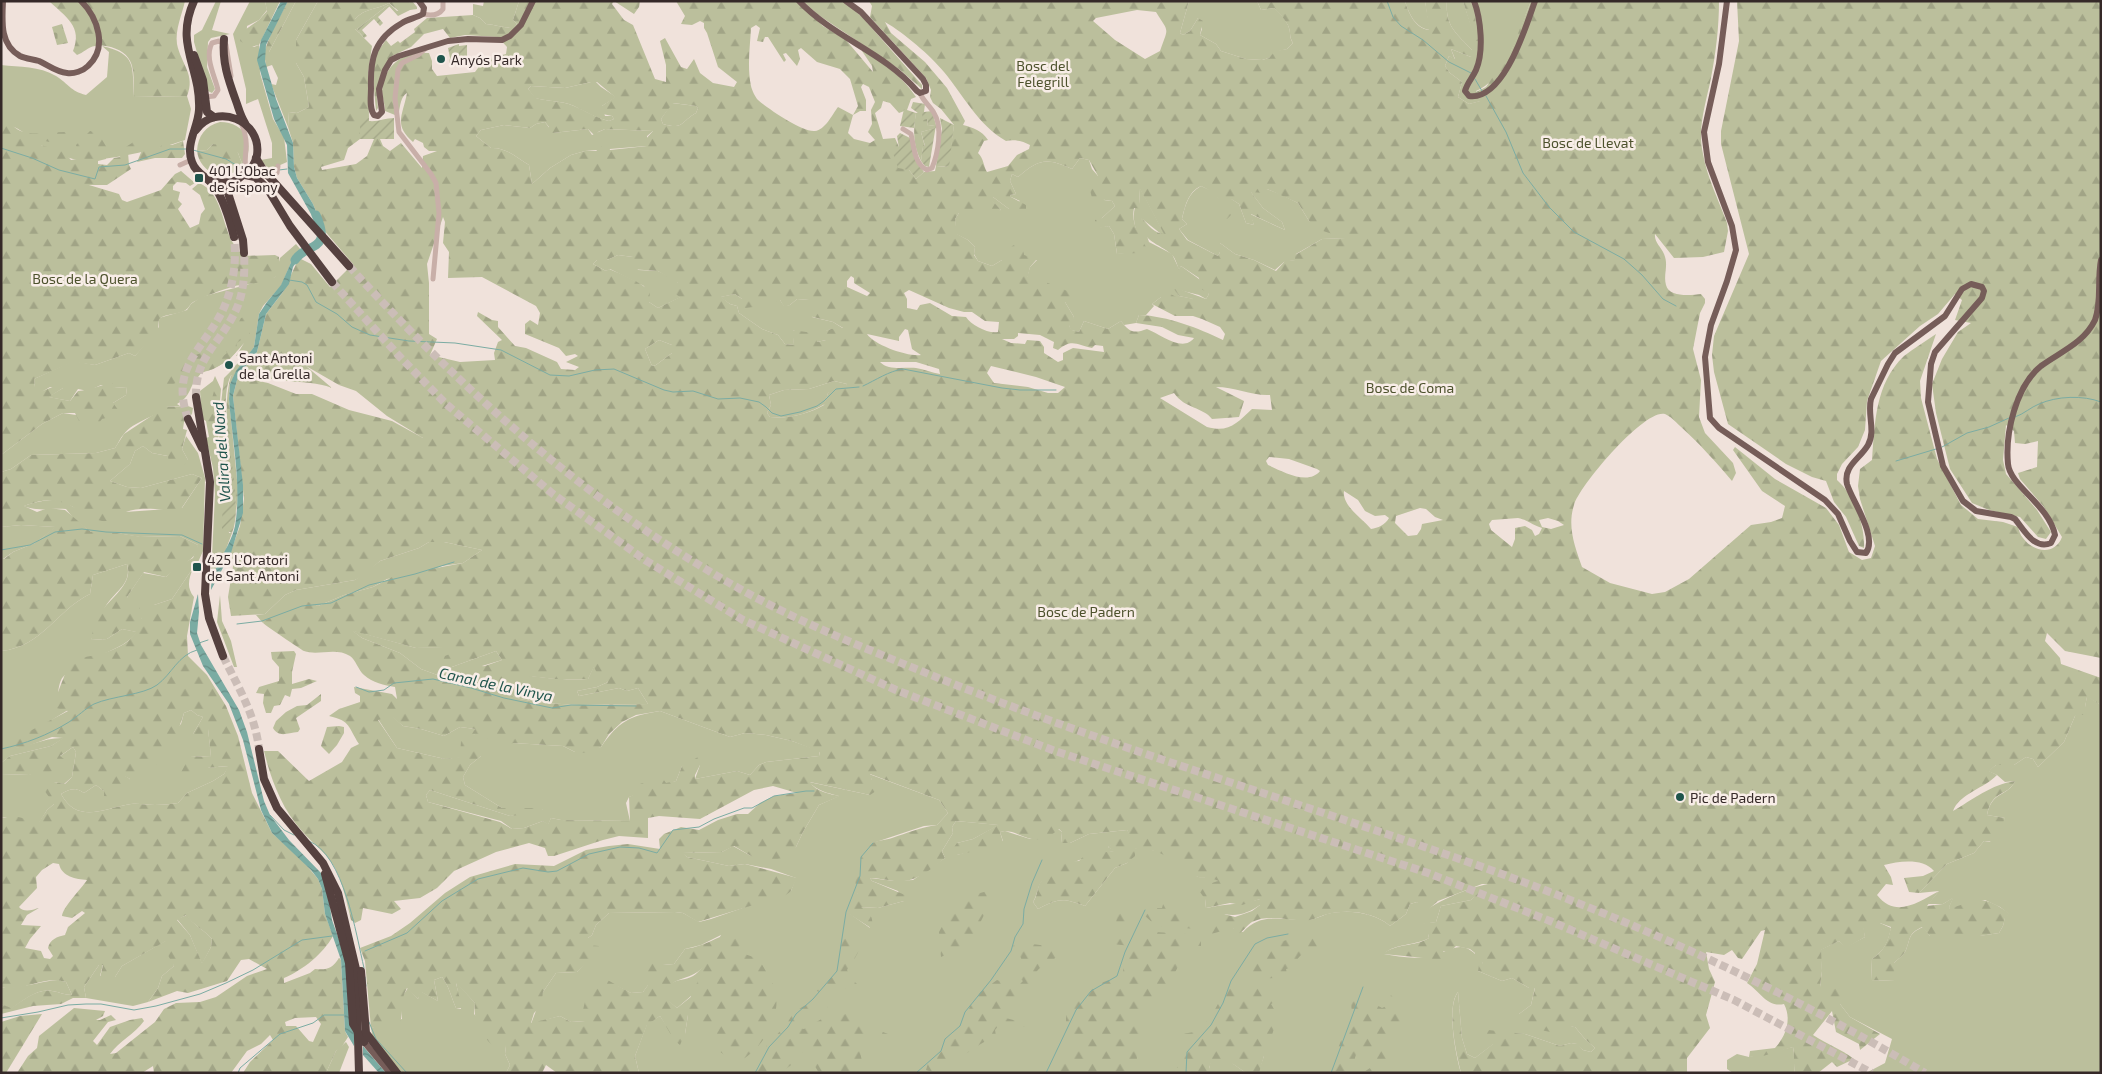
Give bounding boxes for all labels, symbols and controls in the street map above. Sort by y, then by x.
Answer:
place label: Anyós Park [451,51,522,68]
marker: Anyós Park [435,53,447,65]
park label: Bosc del Felegrill [1016,57,1071,90]
park label: Bosc de Llevat [1542,134,1634,151]
place label: 401 L'Obac de Sispony [209,162,278,195]
marker: 401 L'Obac de Sispony [193,172,205,184]
park label: Bosc de la Quera [32,270,138,287]
place label: Sant Antoni de la Grella [239,349,313,382]
marker: Sant Antoni de la Grella [223,359,235,371]
park label: Bosc de Coma [1366,379,1454,396]
water label: Valira del Nord [208,401,233,503]
place label: 425 L'Oratori de Sant Antoni [207,551,299,584]
marker: 425 L'Oratori de Sant Antoni [191,561,203,573]
park label: Bosc de Padern [1037,603,1135,620]
water label: Canal de la Vinya [437,663,554,706]
place label: Pic de Padern [1690,789,1776,806]
marker: Pic de Padern [1674,791,1686,803]

